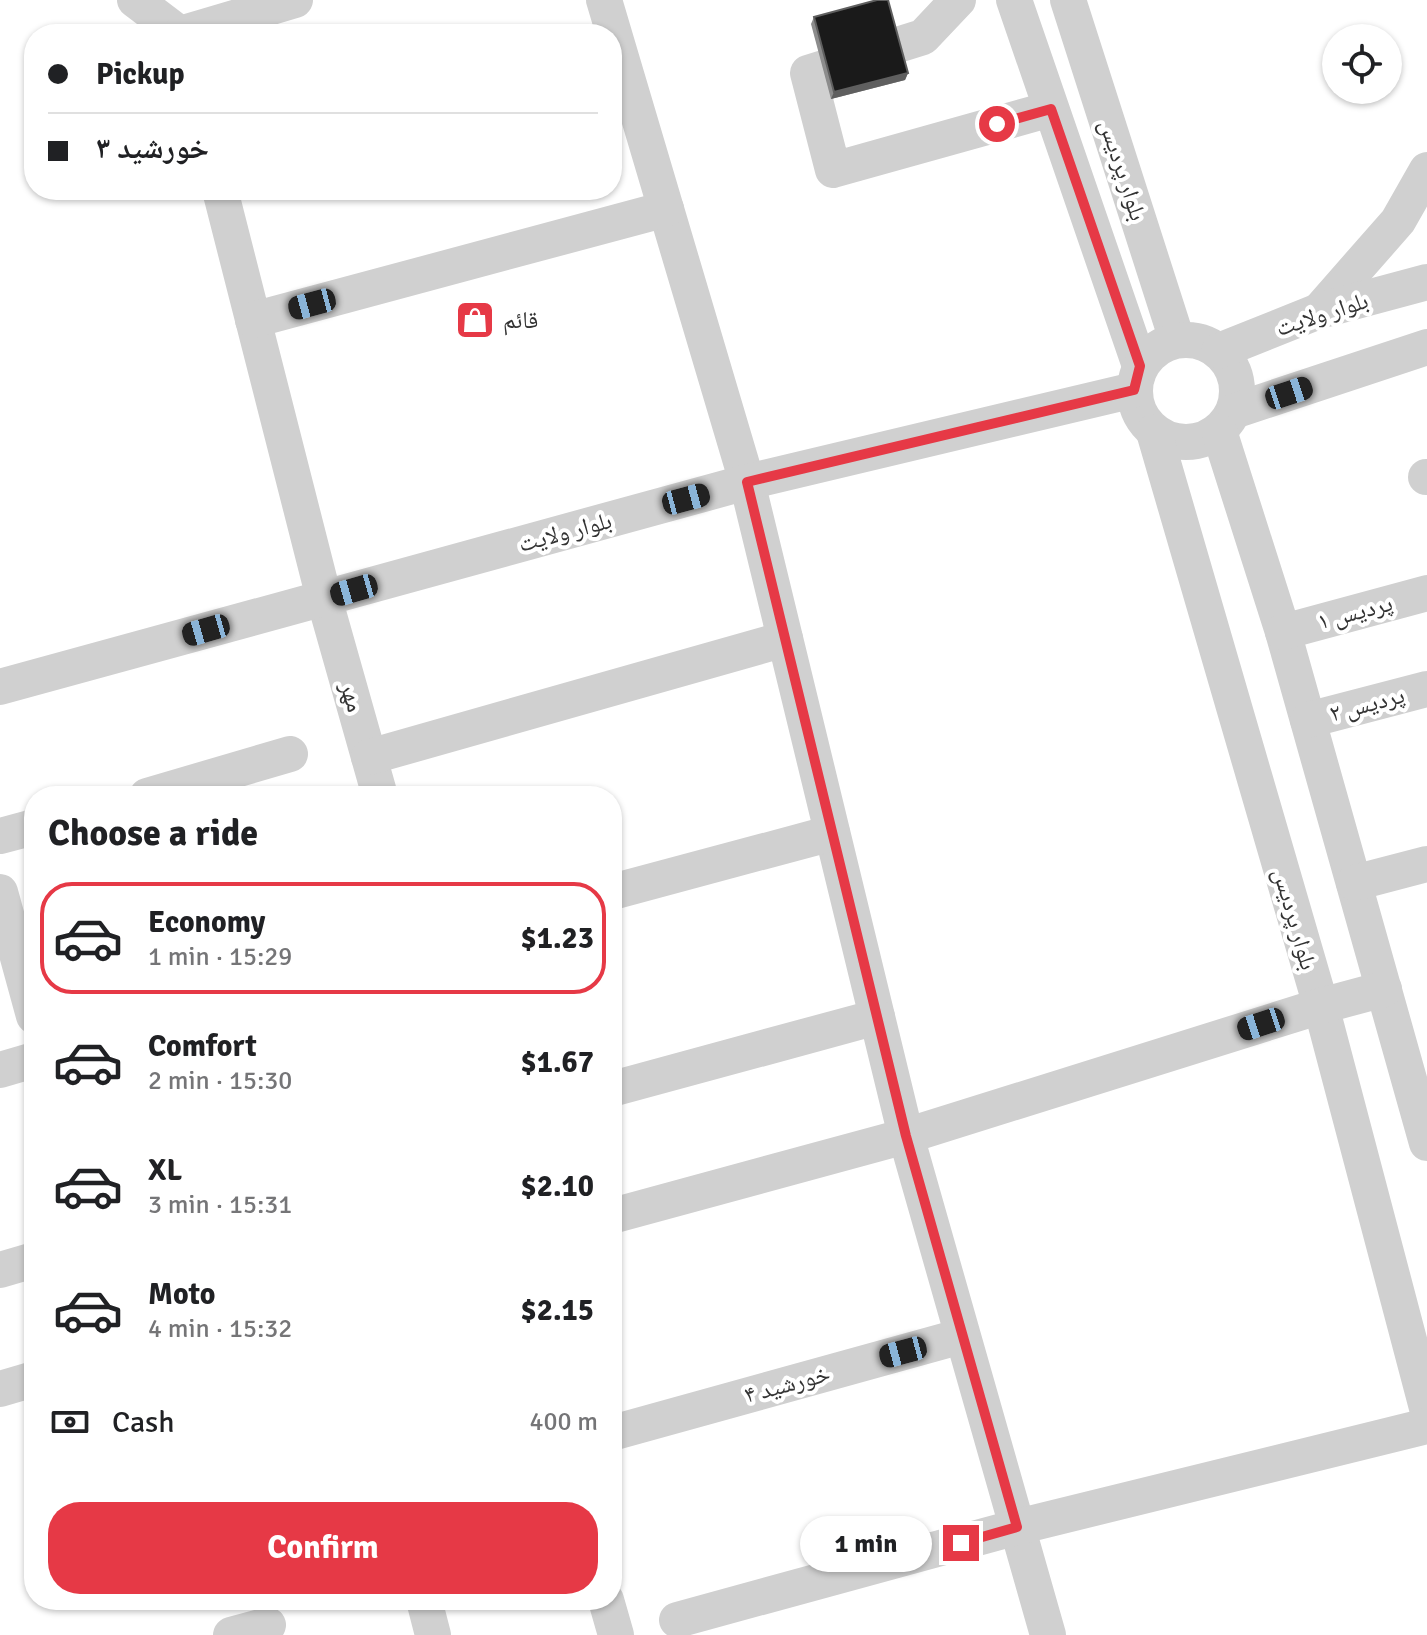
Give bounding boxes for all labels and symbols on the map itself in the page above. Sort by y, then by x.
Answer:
route start [979,106,1015,142]
street label: بلوار پردیس [1093,116,1153,224]
street label: بلوار ولایت [1272,285,1372,343]
car [286,286,338,322]
shop icon: قائم [454,299,496,341]
place label: قائم [503,305,538,336]
car [1262,374,1316,412]
car [660,481,712,517]
street label: بلوار ولایت [515,505,615,559]
car [328,572,380,608]
street label: پردیس ۱ [1314,588,1396,636]
car [180,612,232,648]
street label: مهر [333,678,371,715]
street label: پردیس ۲ [1326,680,1408,728]
street label: بلوار پردیس [1266,865,1324,973]
car [1234,1005,1288,1043]
car [877,1334,929,1370]
street label: خورشید ۴ [741,1358,833,1410]
callout: 1 min [801,1515,933,1571]
route end [943,1525,979,1561]

